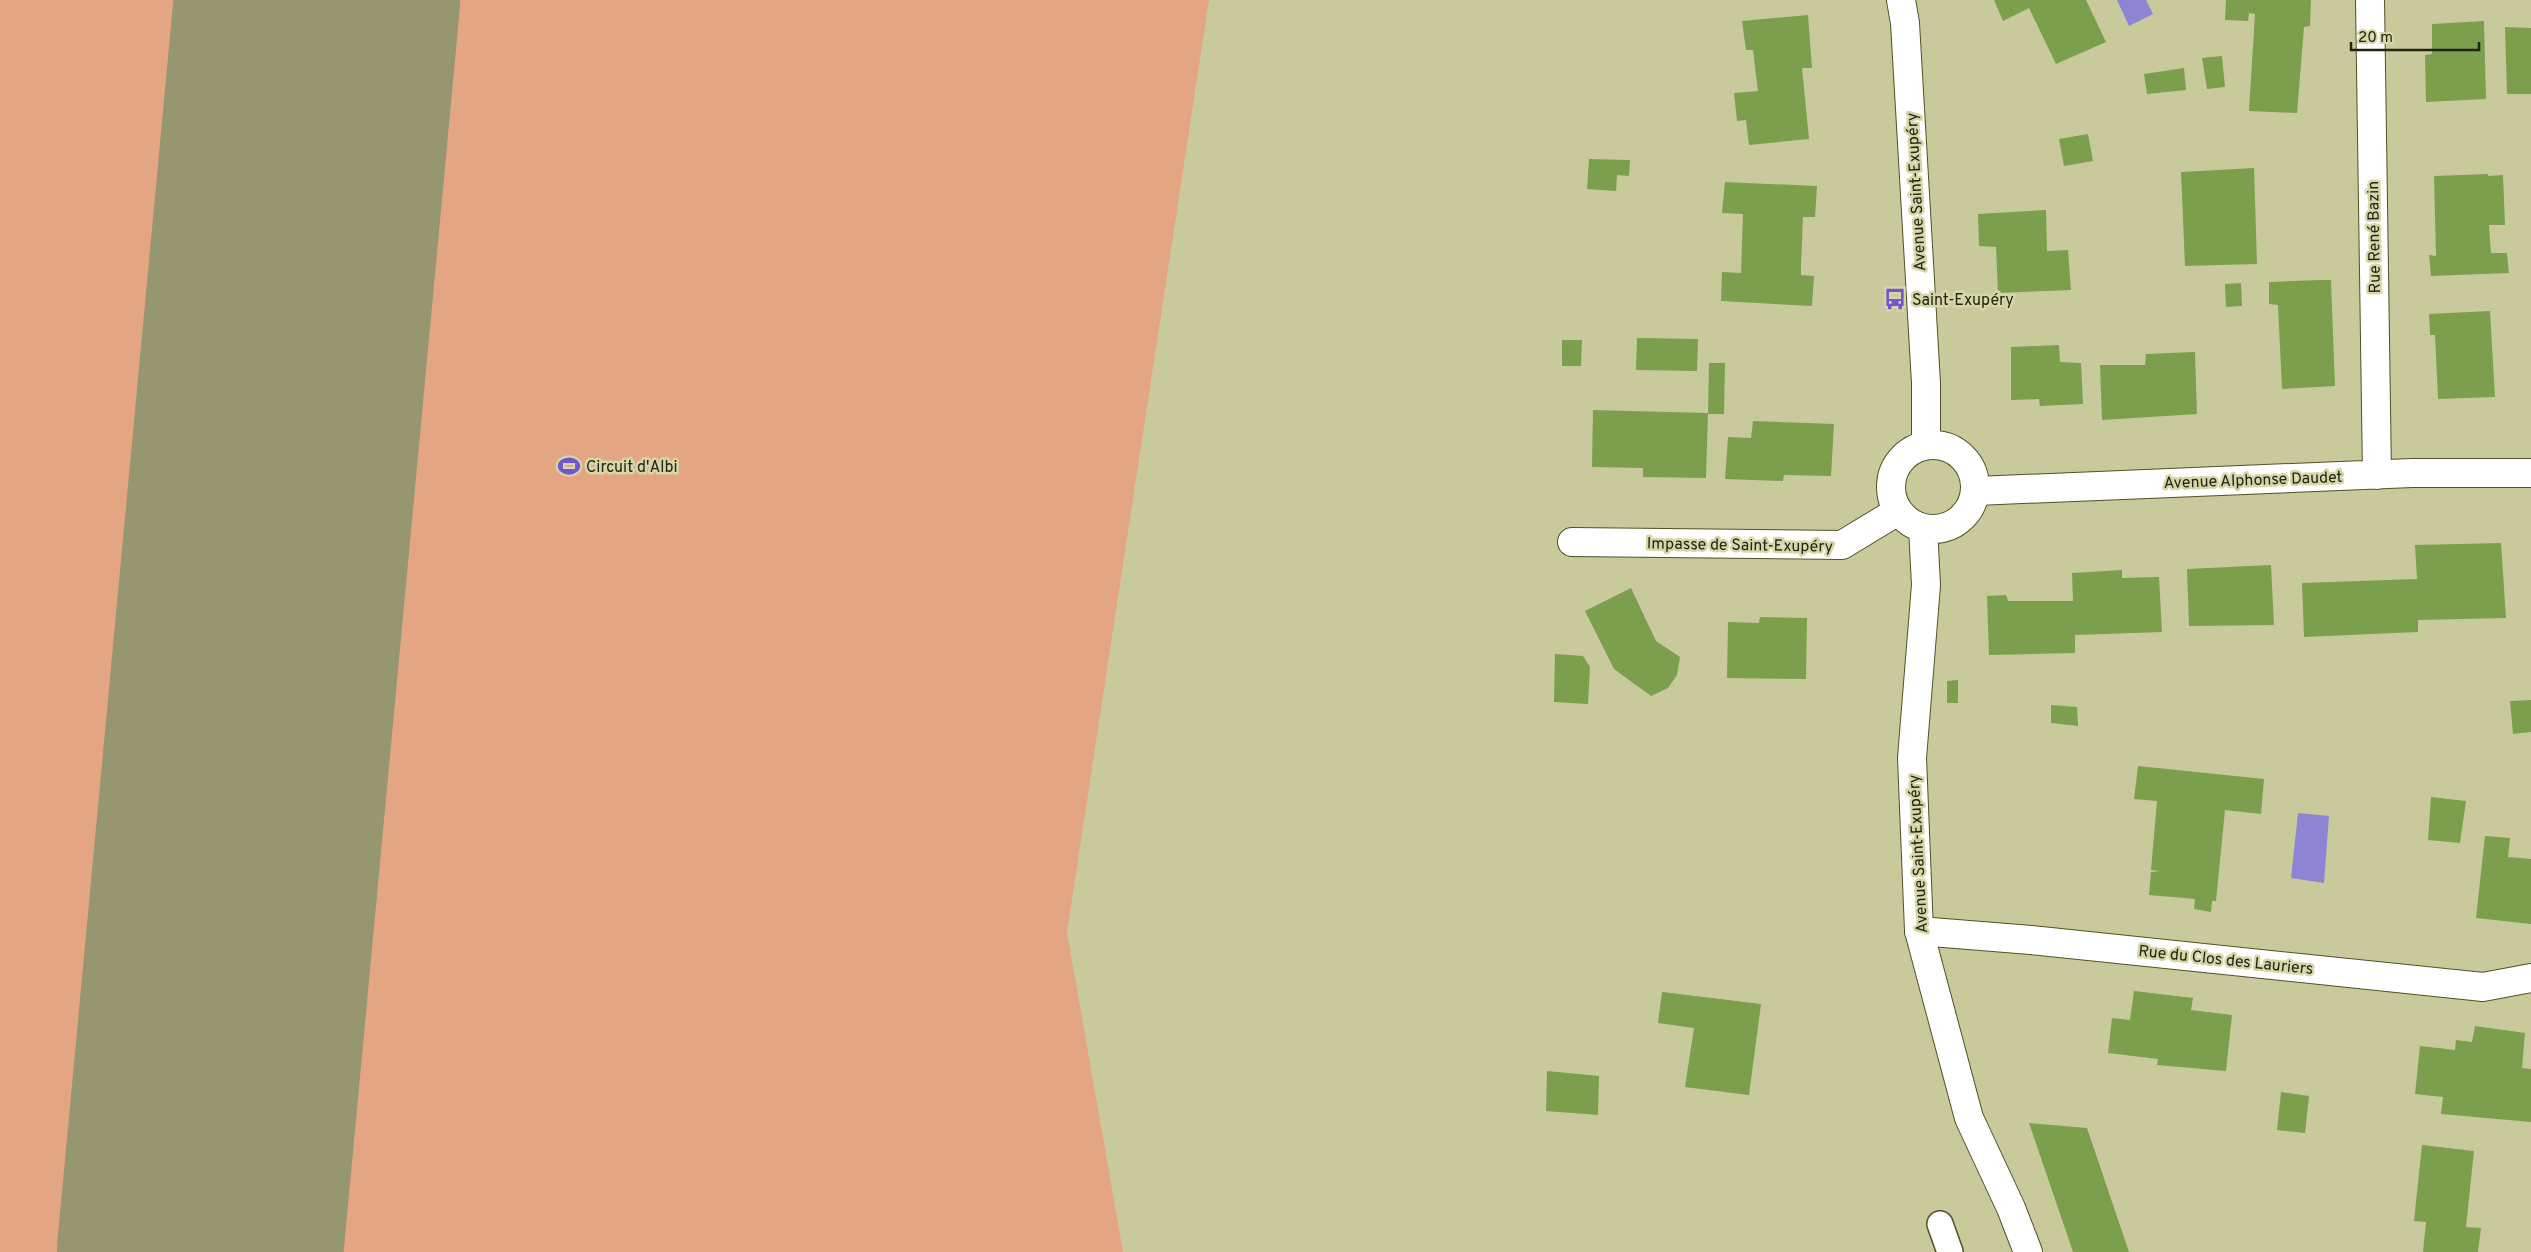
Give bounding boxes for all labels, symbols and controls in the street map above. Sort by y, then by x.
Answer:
scale bar [2351,20,2478,52]
text: 20 m [2358,29,2393,48]
street label: Avenue Saint-Exupéry [1903,112,1931,272]
street label: Rue René Bazin [2364,181,2386,293]
bus stop icon: Saint-Exupéry [1882,286,1908,312]
place label: Saint-Exupéry [1912,291,2014,311]
sports icon: Circuit d'Albi [556,453,582,479]
place label: Circuit d'Albi [586,458,678,478]
street label: Avenue Alphonse Daudet [2163,468,2343,494]
street label: Impasse de Saint-Exupéry [1647,534,1833,558]
street label: Avenue Saint-Exupéry [1905,774,1933,934]
street label: Rue du Clos des Lauriers [2137,942,2314,980]

